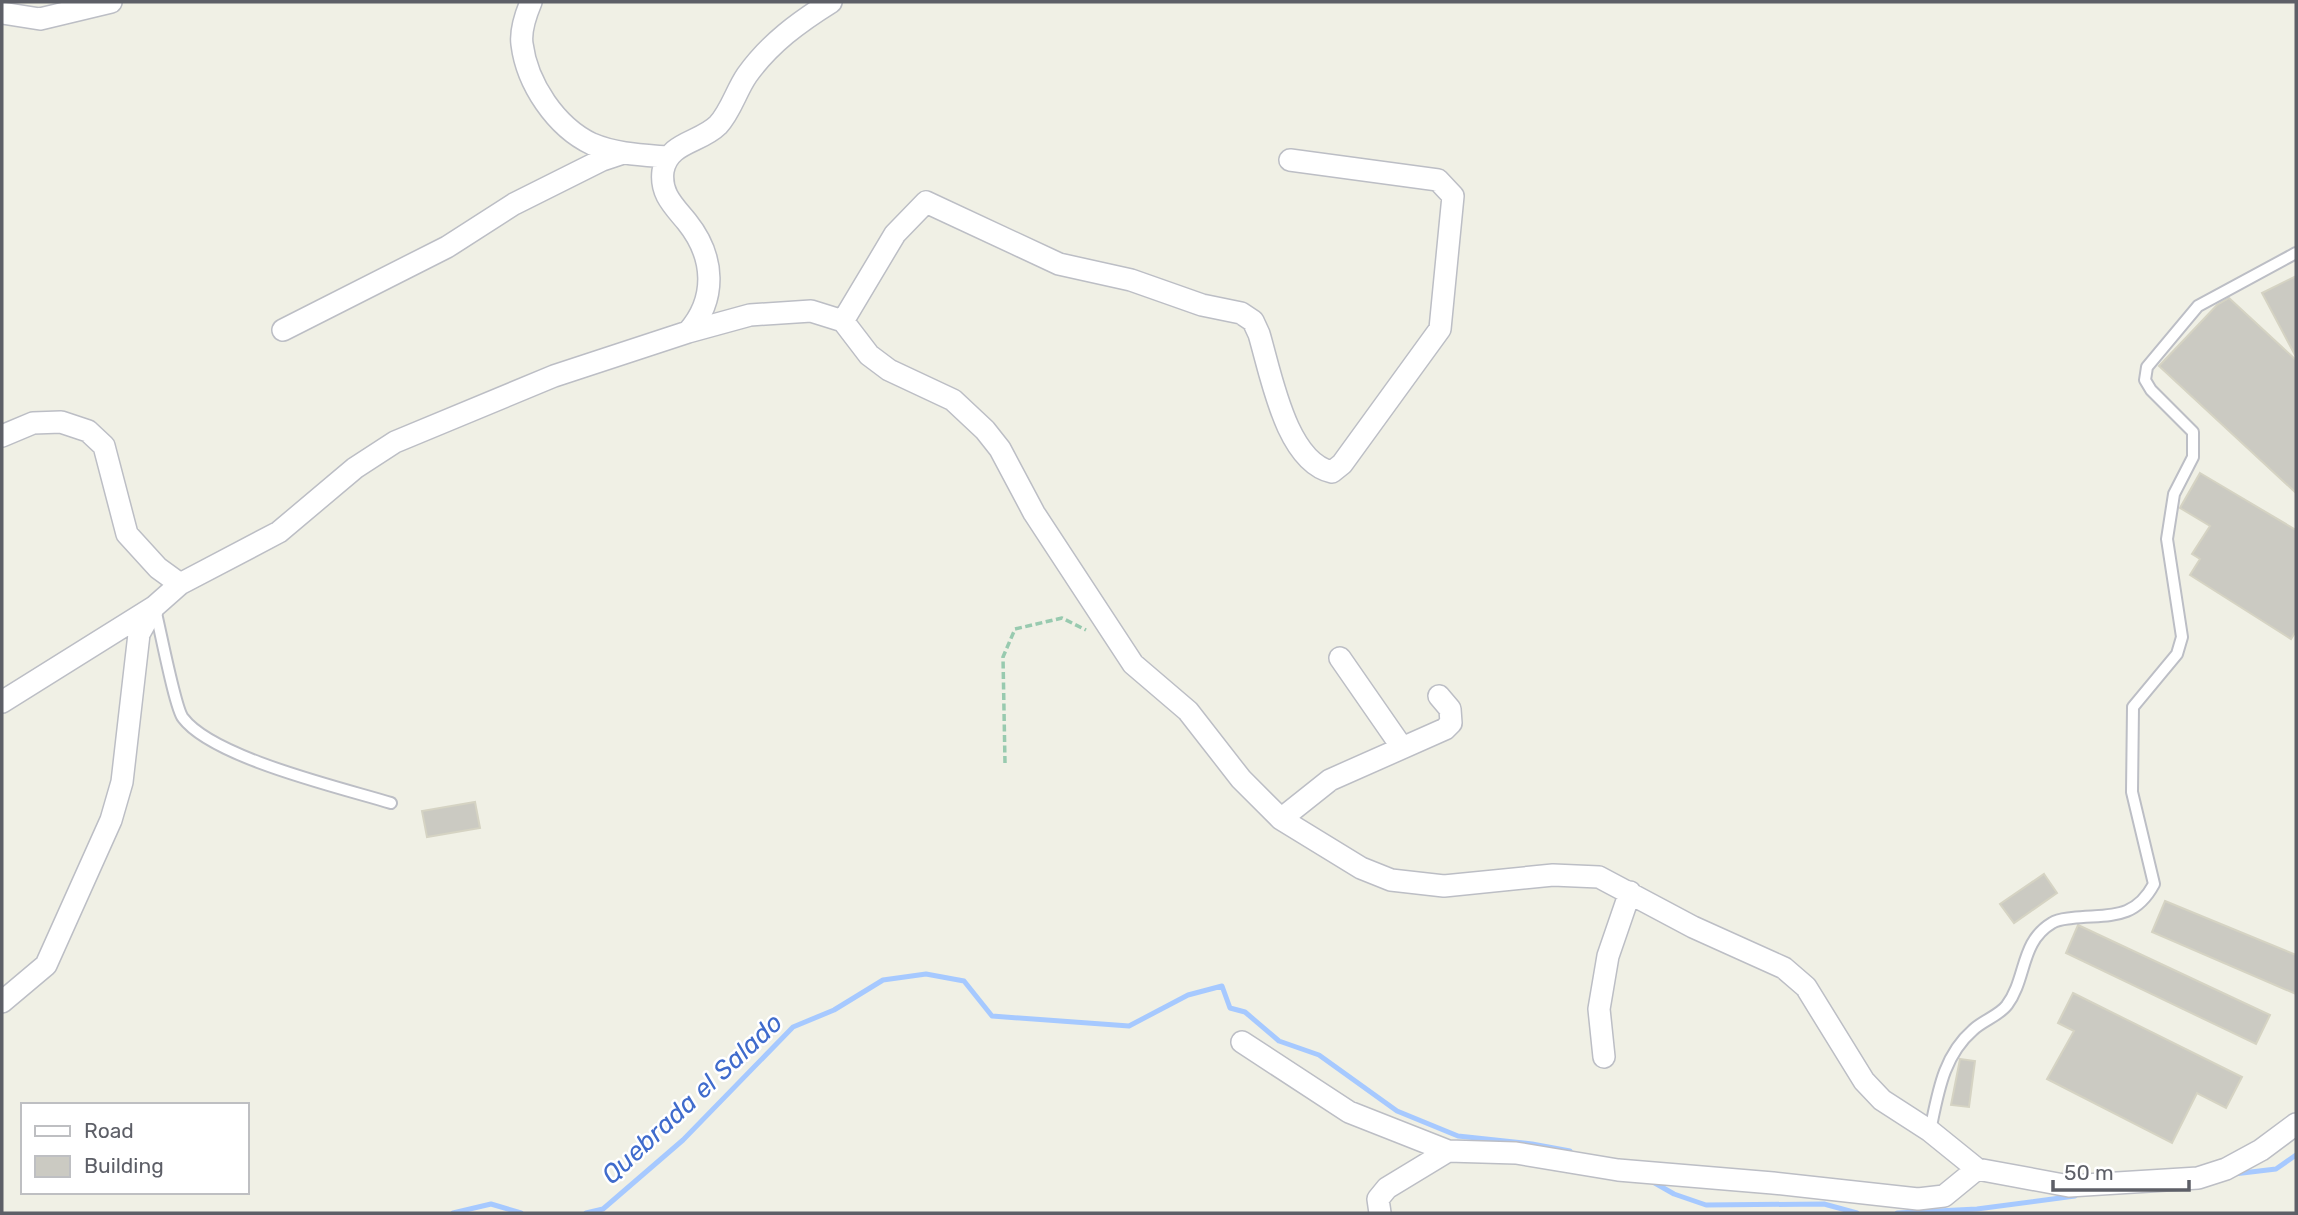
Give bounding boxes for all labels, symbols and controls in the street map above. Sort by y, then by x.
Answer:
water label: Quebrada el Salado [595,1007,789,1191]
legend [21,1103,248,1194]
text: Road [84,1118,134,1143]
scale bar [2053,1148,2190,1192]
text: Building [84,1153,164,1178]
text: 50 m [2064,1160,2114,1185]

